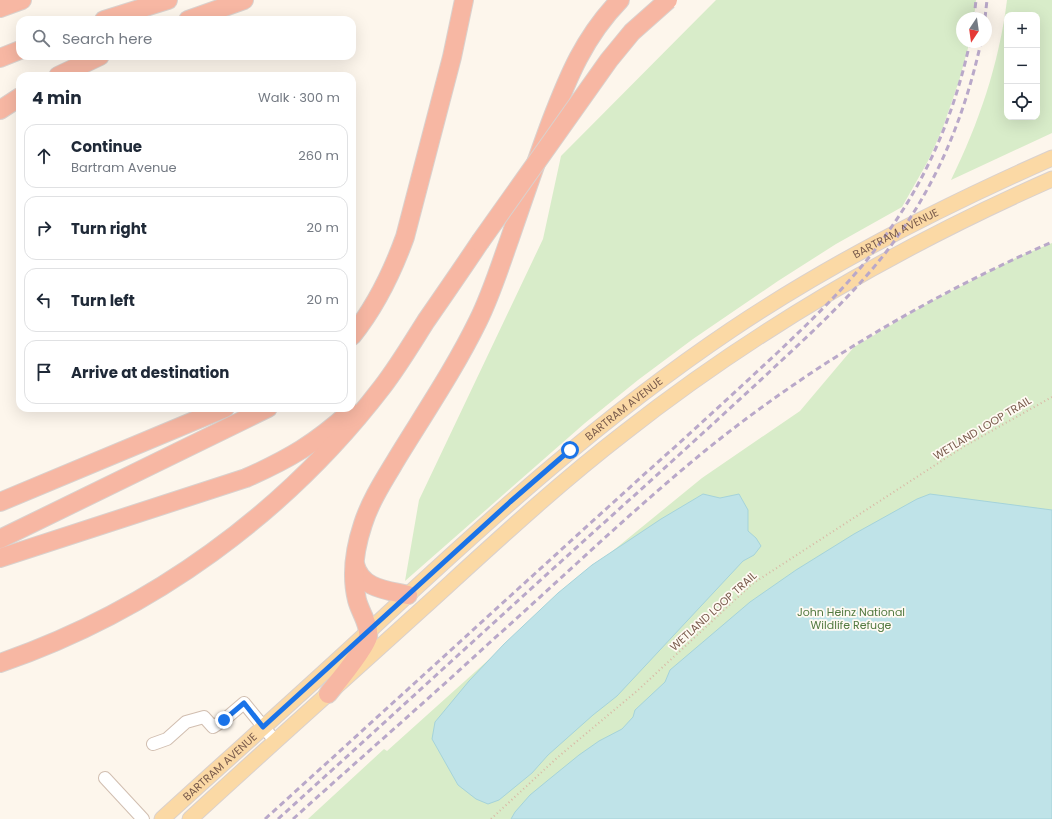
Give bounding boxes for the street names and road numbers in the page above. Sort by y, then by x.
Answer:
street label: BARTRAM AVENUE [850,204,941,262]
street label: BARTRAM AVENUE [582,373,666,444]
street label: WETLAND LOOP TRAIL [930,392,1034,464]
street label: WETLAND LOOP TRAIL [666,567,760,654]
street label: BARTRAM AVENUE [179,729,260,804]

